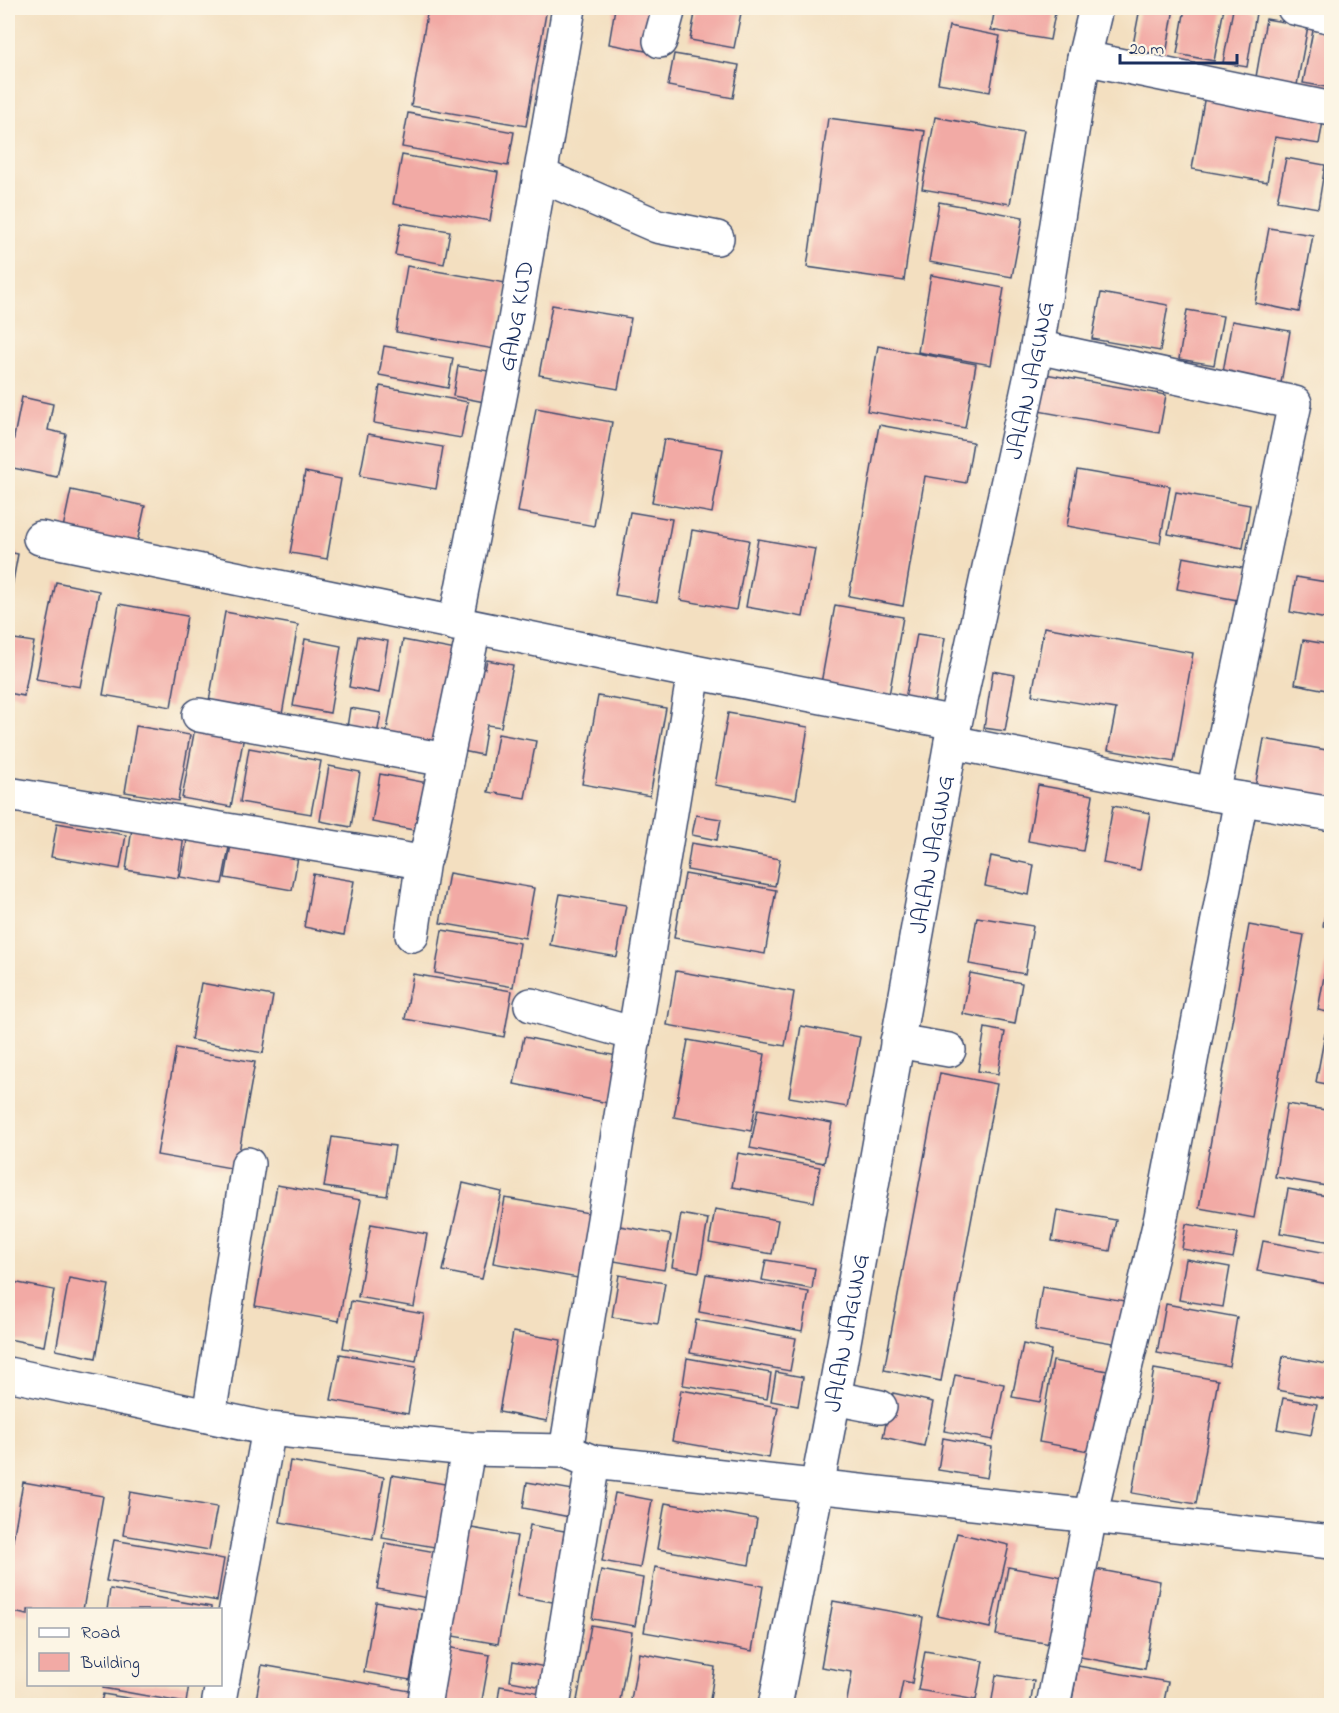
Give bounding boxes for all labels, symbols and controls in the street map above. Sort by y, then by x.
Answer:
scale bar [1120,27,1237,65]
text: 20 m [1129,37,1164,63]
street label: GANG KUD [490,258,545,375]
street label: JALAN JAGUNG [998,299,1064,463]
street label: JALAN JAGUNG [902,773,965,937]
street label: JALAN JAGUNG [817,1251,879,1415]
legend [27,1608,222,1686]
text: Road [81,1621,120,1647]
text: Building [80,1651,140,1678]

